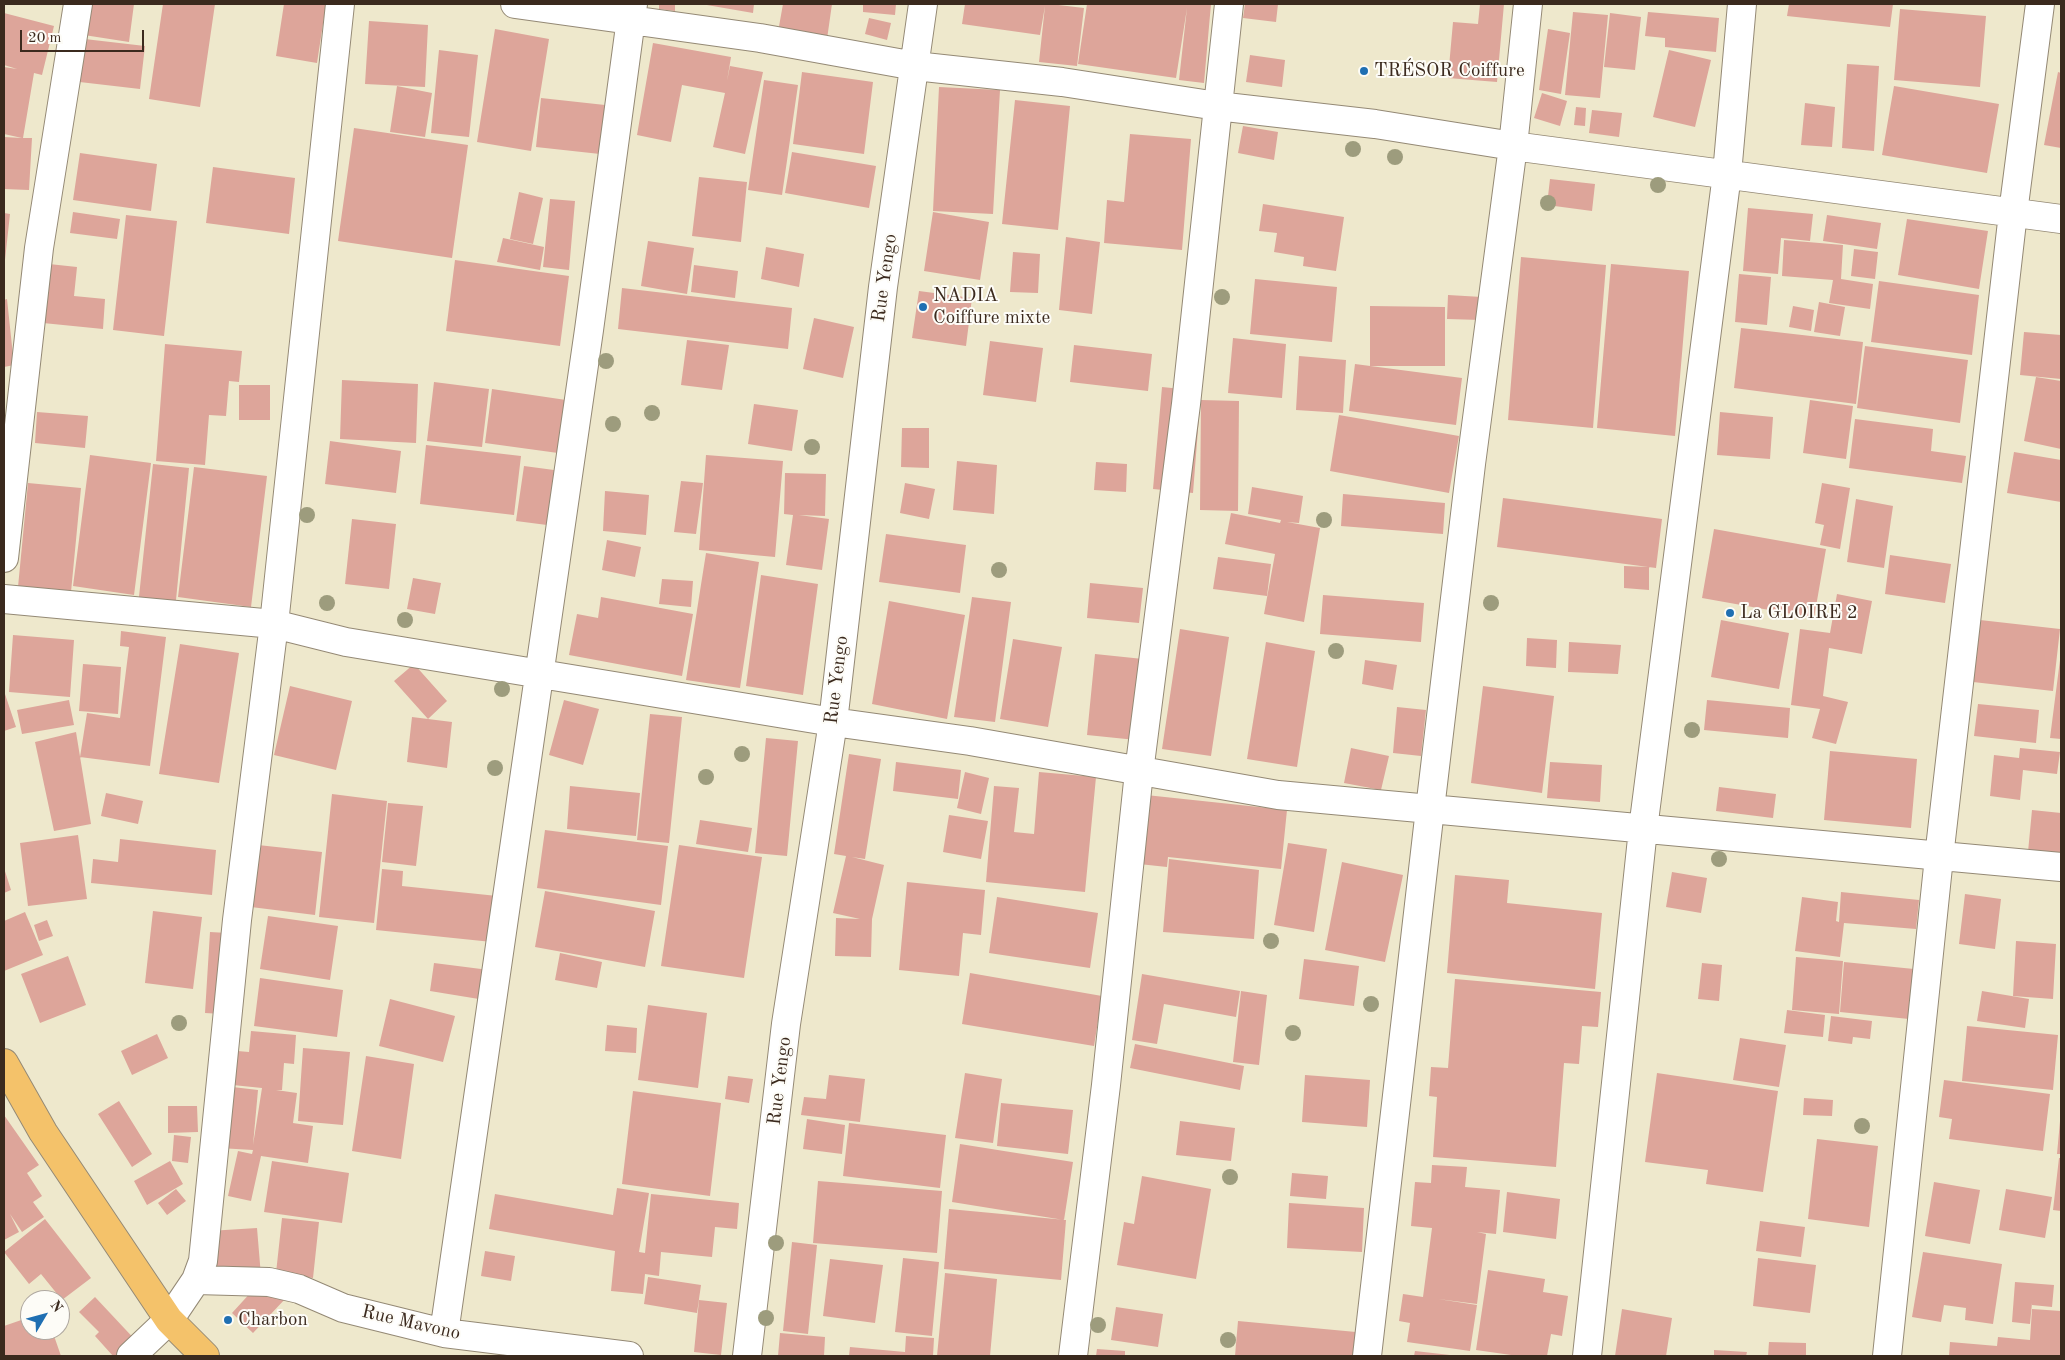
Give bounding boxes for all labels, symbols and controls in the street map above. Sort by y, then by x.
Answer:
scale bar [22,20,146,52]
text: 20 m [28,31,62,46]
place label: TRÉSOR Coiffure [1374,60,1525,82]
marker: TRÉSOR Coiffure [1358,65,1370,77]
street label: Rue Yengo [868,232,902,324]
place label: NADIA Coiffure mixte [933,285,1050,329]
marker: NADIA Coiffure mixte [917,301,929,313]
place label: La GLOIRE 2 [1740,602,1858,624]
marker: La GLOIRE 2 [1724,607,1736,619]
street label: Rue Yengo [820,634,854,726]
street label: Rue Yengo [763,1035,797,1127]
north arrow [20,1290,70,1340]
text: N [47,1298,65,1315]
street label: Rue Mavono [359,1301,463,1345]
place label: Charbon [238,1309,308,1331]
marker: Charbon [222,1314,234,1326]

